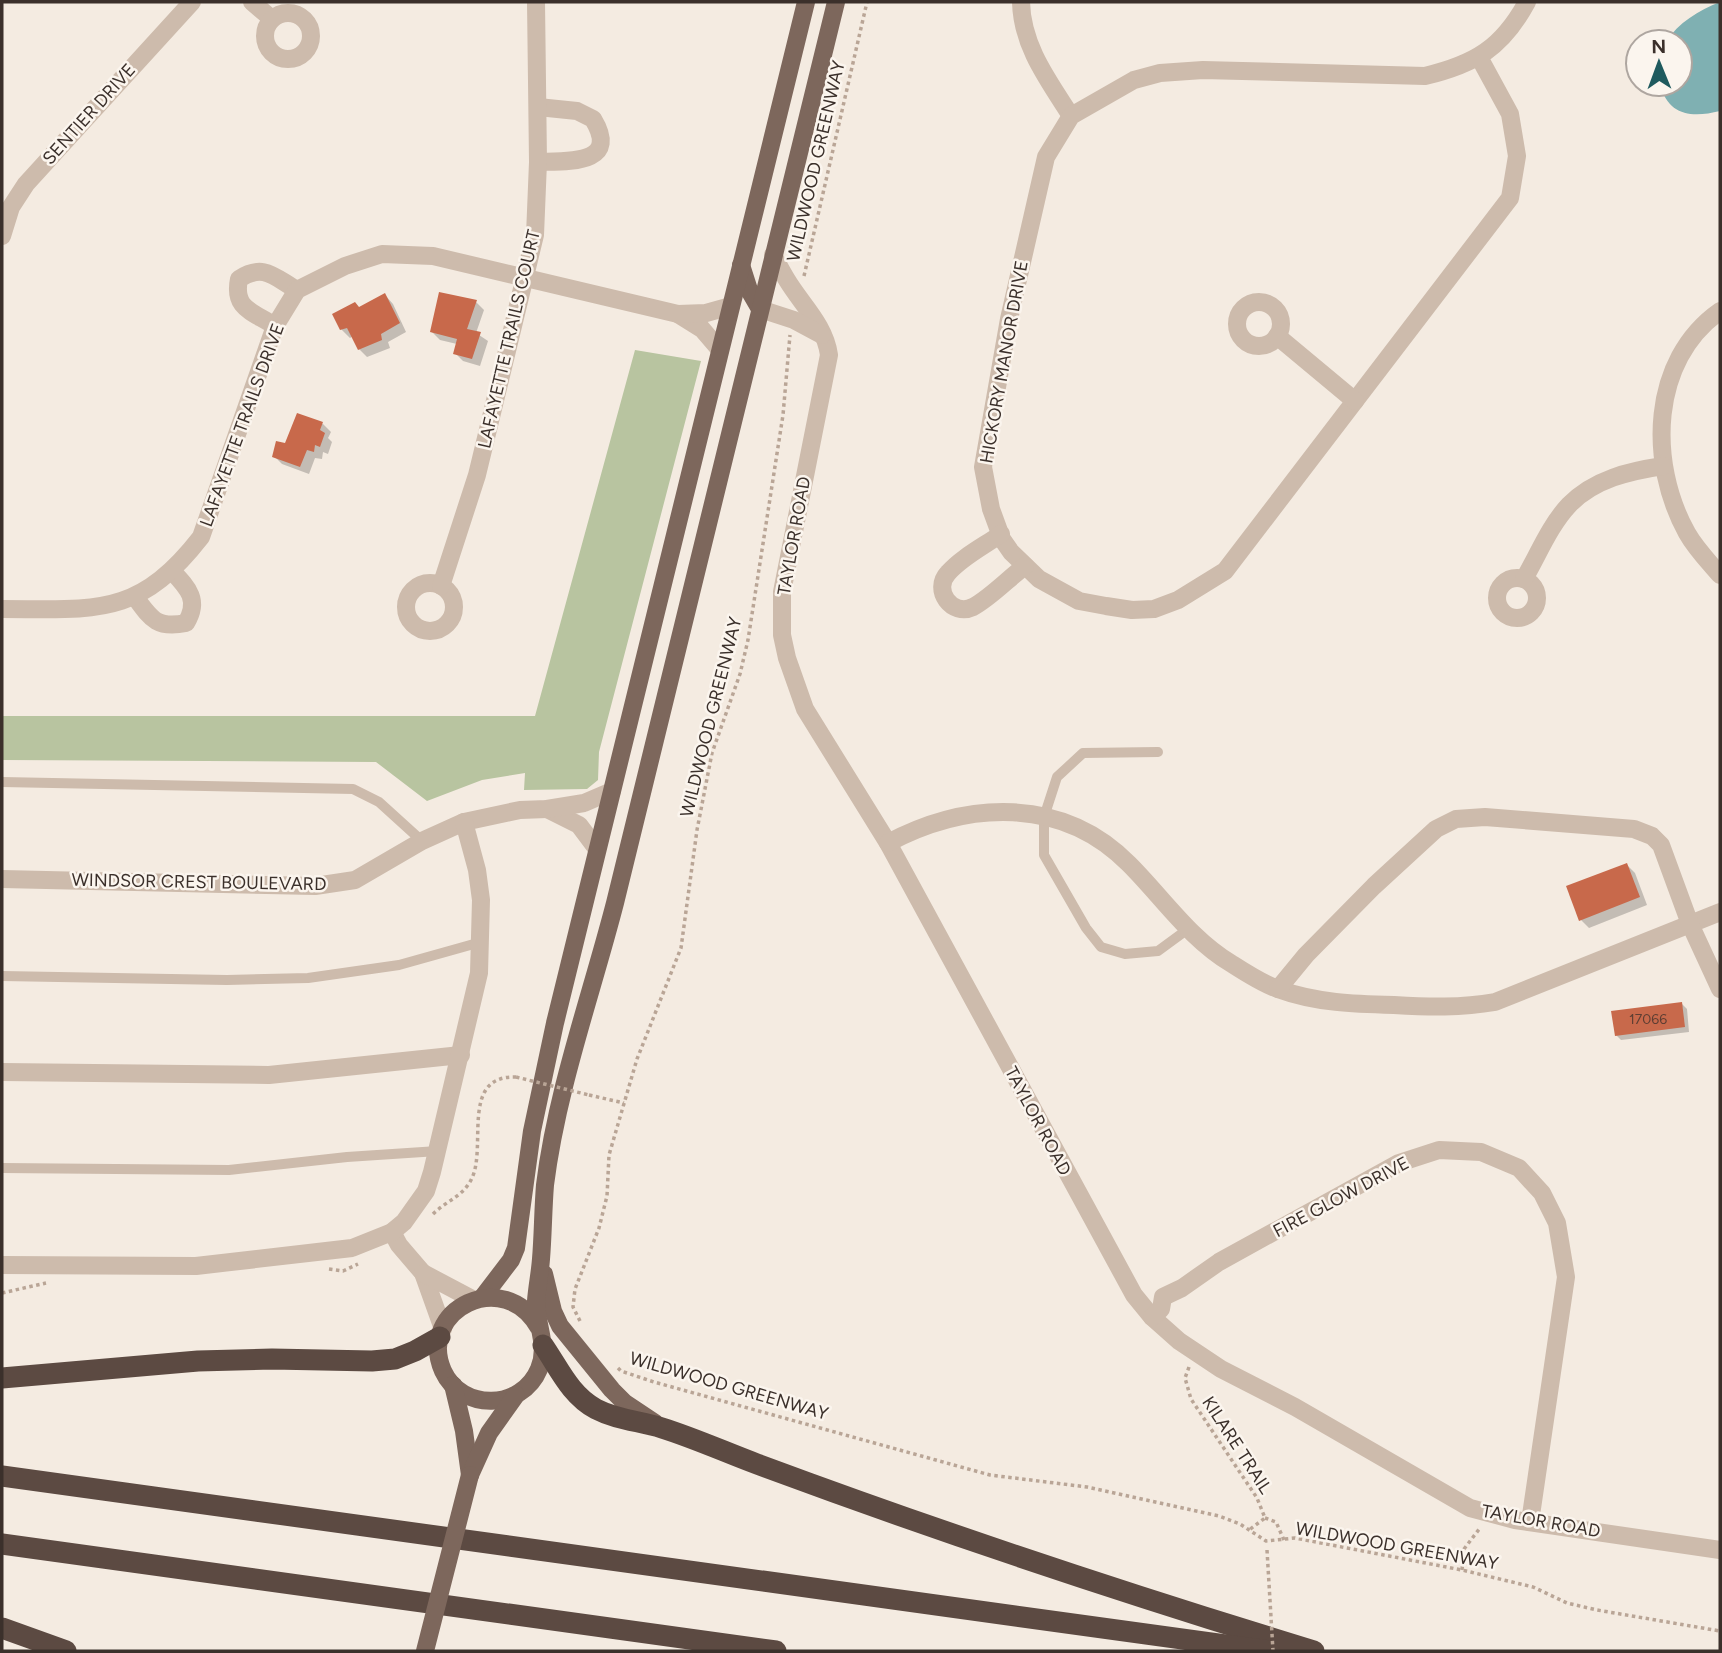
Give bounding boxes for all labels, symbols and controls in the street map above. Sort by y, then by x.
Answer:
north arrow [1624,28,1694,98]
text: N [1651,35,1666,58]
street label: WILDWOOD GREENWAY [782,58,850,264]
street label: SENTIER DRIVE [38,59,140,169]
street label: LAFAYETTE TRAILS COURT [473,227,545,451]
street label: HICKORY MANOR DRIVE [975,259,1033,465]
street label: LAFAYETTE TRAILS DRIVE [195,320,289,530]
street label: TAYLOR ROAD [773,475,815,597]
street label: WILDWOOD GREENWAY [675,615,747,819]
street label: WINDSOR CREST BOULEVARD [71,869,327,895]
house number: 17066 [1629,1011,1667,1028]
street label: TAYLOR ROAD [1000,1063,1076,1179]
street label: FIRE GLOW DRIVE [1269,1152,1413,1242]
street label: WILDWOOD GREENWAY [627,1347,831,1425]
street label: KILARE TRAIL [1197,1392,1277,1498]
street label: TAYLOR ROAD [1480,1500,1602,1542]
street label: WILDWOOD GREENWAY [1294,1517,1500,1575]

